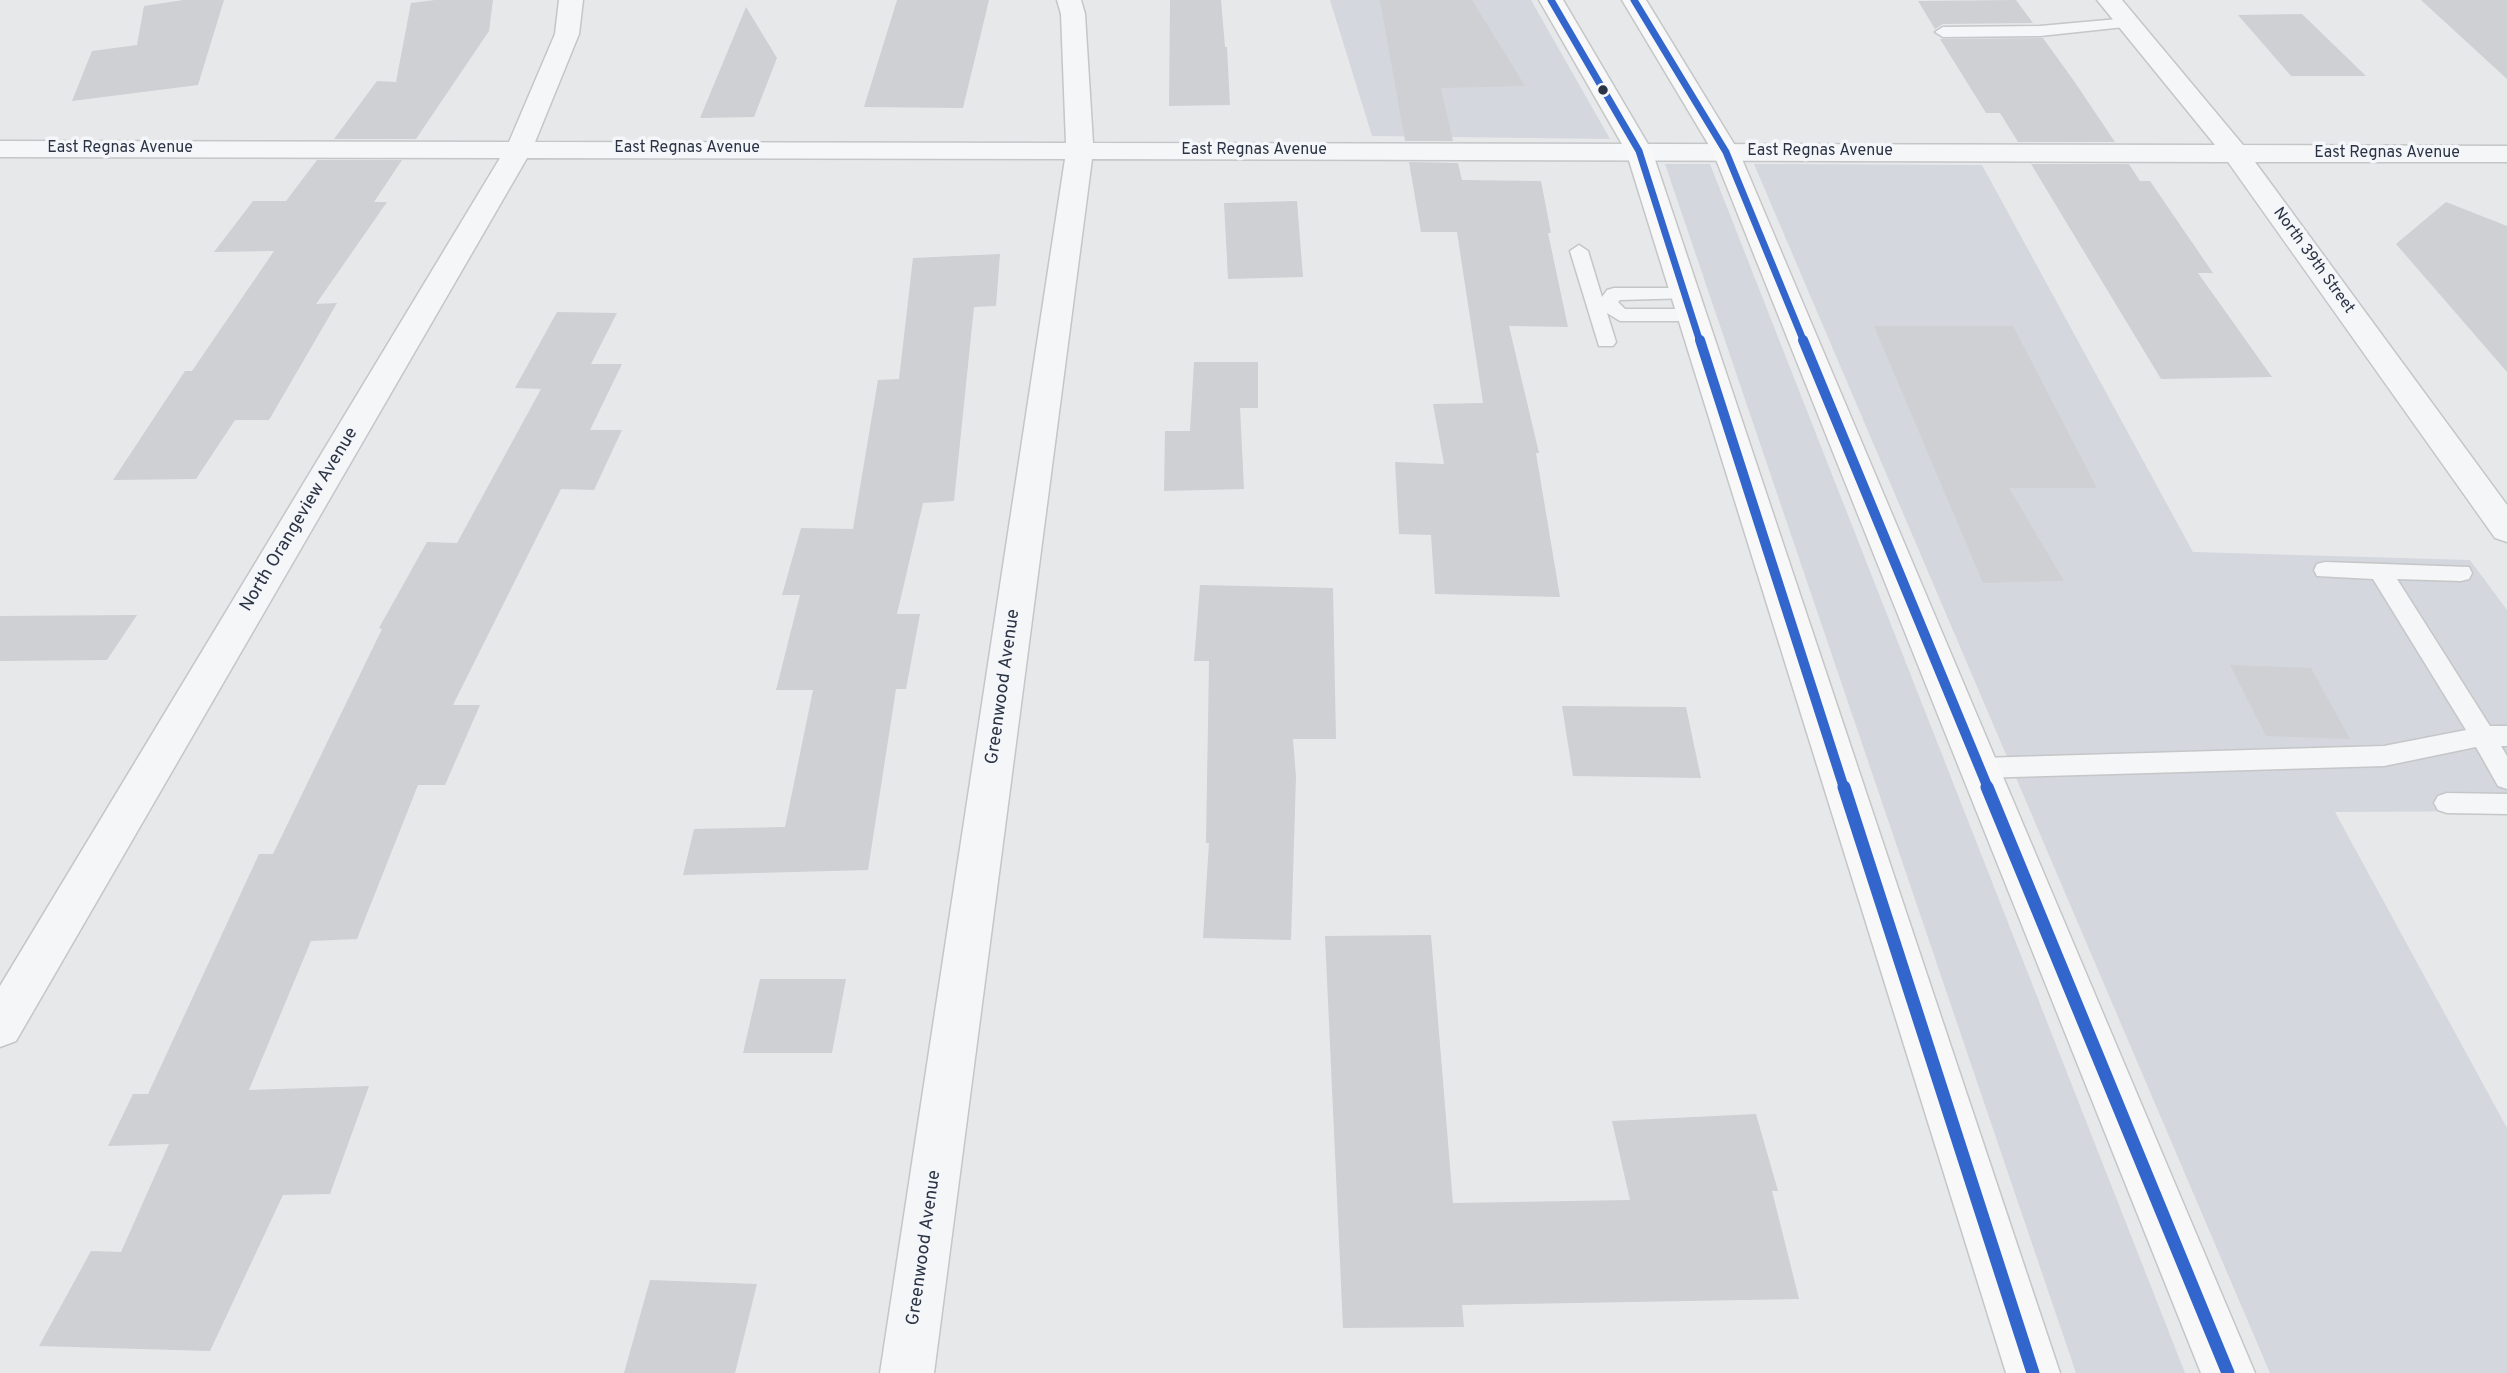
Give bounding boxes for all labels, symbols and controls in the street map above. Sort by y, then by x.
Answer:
unlabelled marker [1596,83,1610,97]
street label: East Regnas Avenue [47,139,193,159]
street label: East Regnas Avenue [614,139,760,159]
street label: East Regnas Avenue [1181,141,1327,161]
street label: East Regnas Avenue [1747,142,1893,162]
street label: East Regnas Avenue [2314,144,2460,164]
street label: North 39th Street [2268,204,2358,318]
street label: North Orangeview Avenue [236,424,364,616]
street label: Greenwood Avenue [982,608,1026,766]
street label: Greenwood Avenue [903,1169,947,1327]

